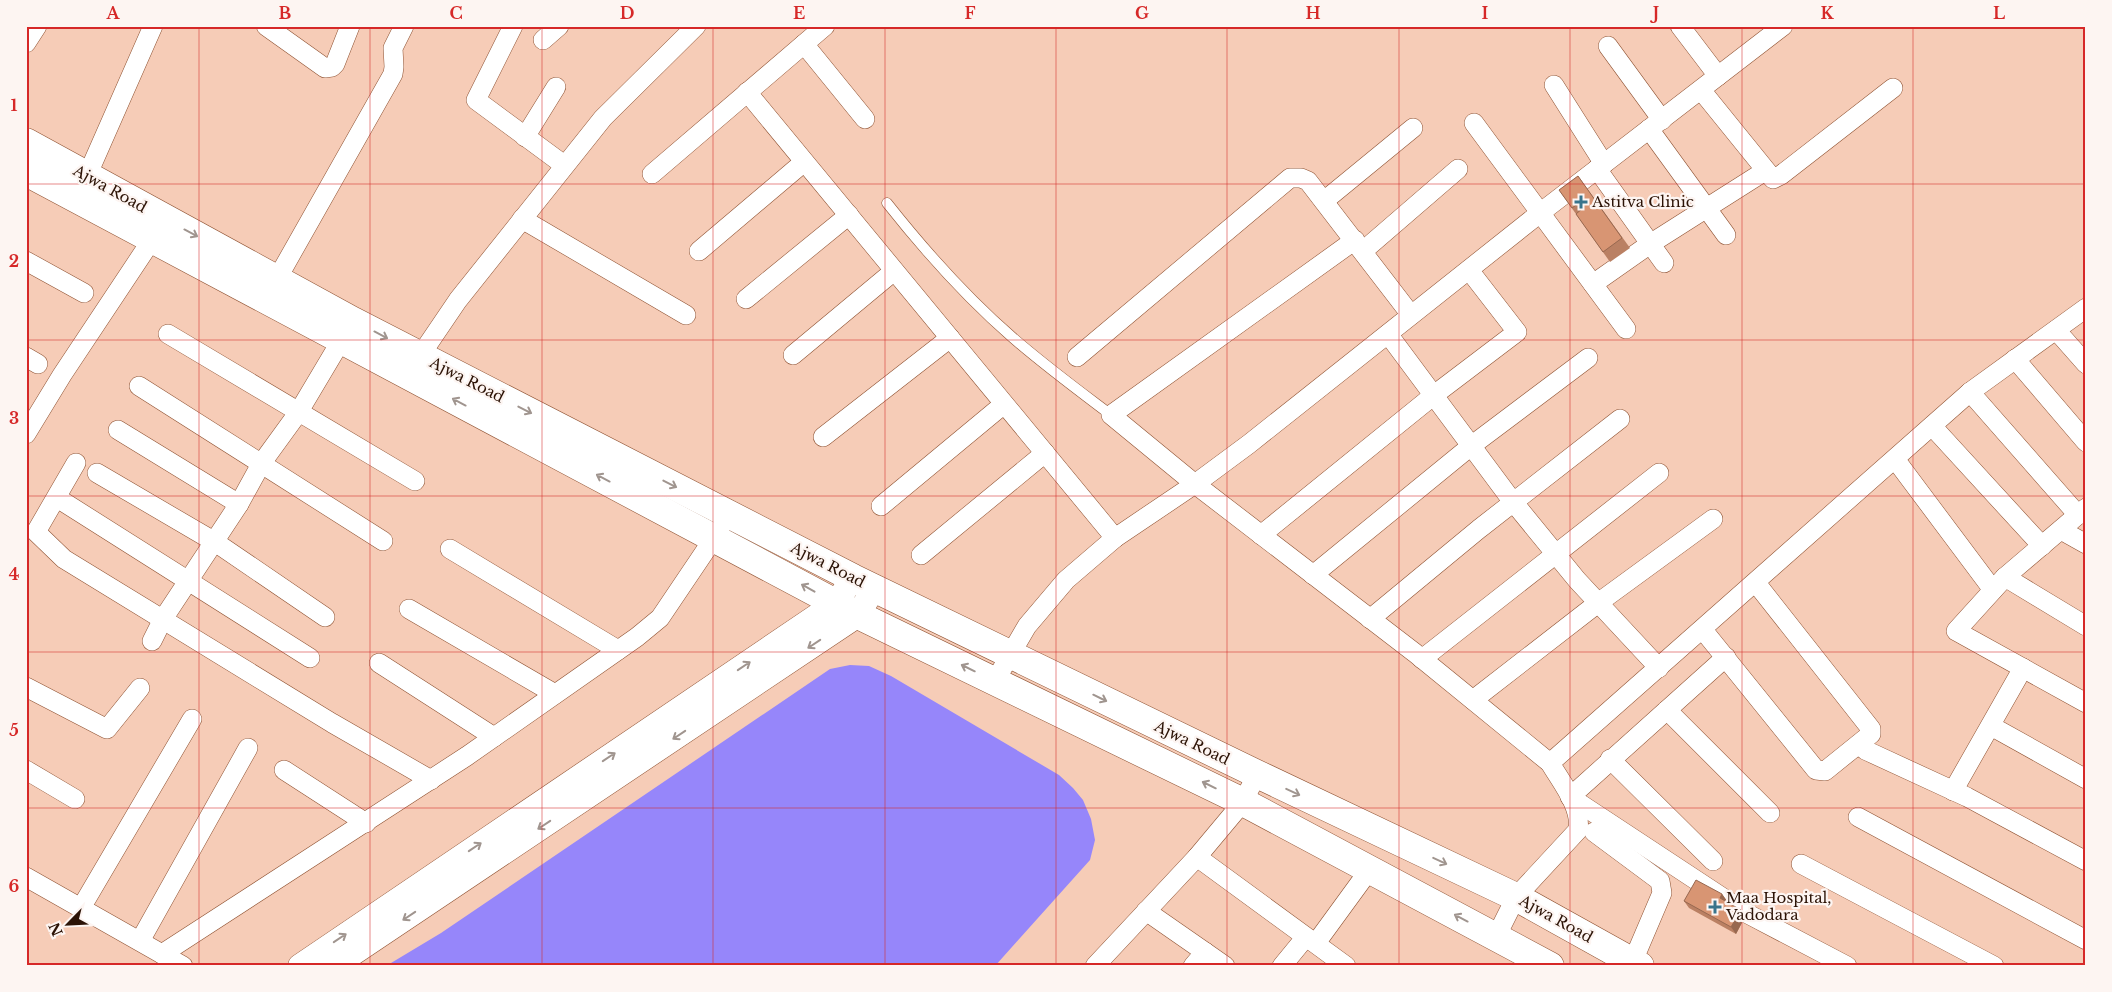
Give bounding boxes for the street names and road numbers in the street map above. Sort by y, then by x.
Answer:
street label: Ajwa Road [69,160,150,217]
street label: Ajwa Road [426,352,508,406]
street label: Ajwa Road [787,537,869,591]
street label: Ajwa Road [1151,716,1233,769]
street label: Ajwa Road [1515,890,1596,947]

